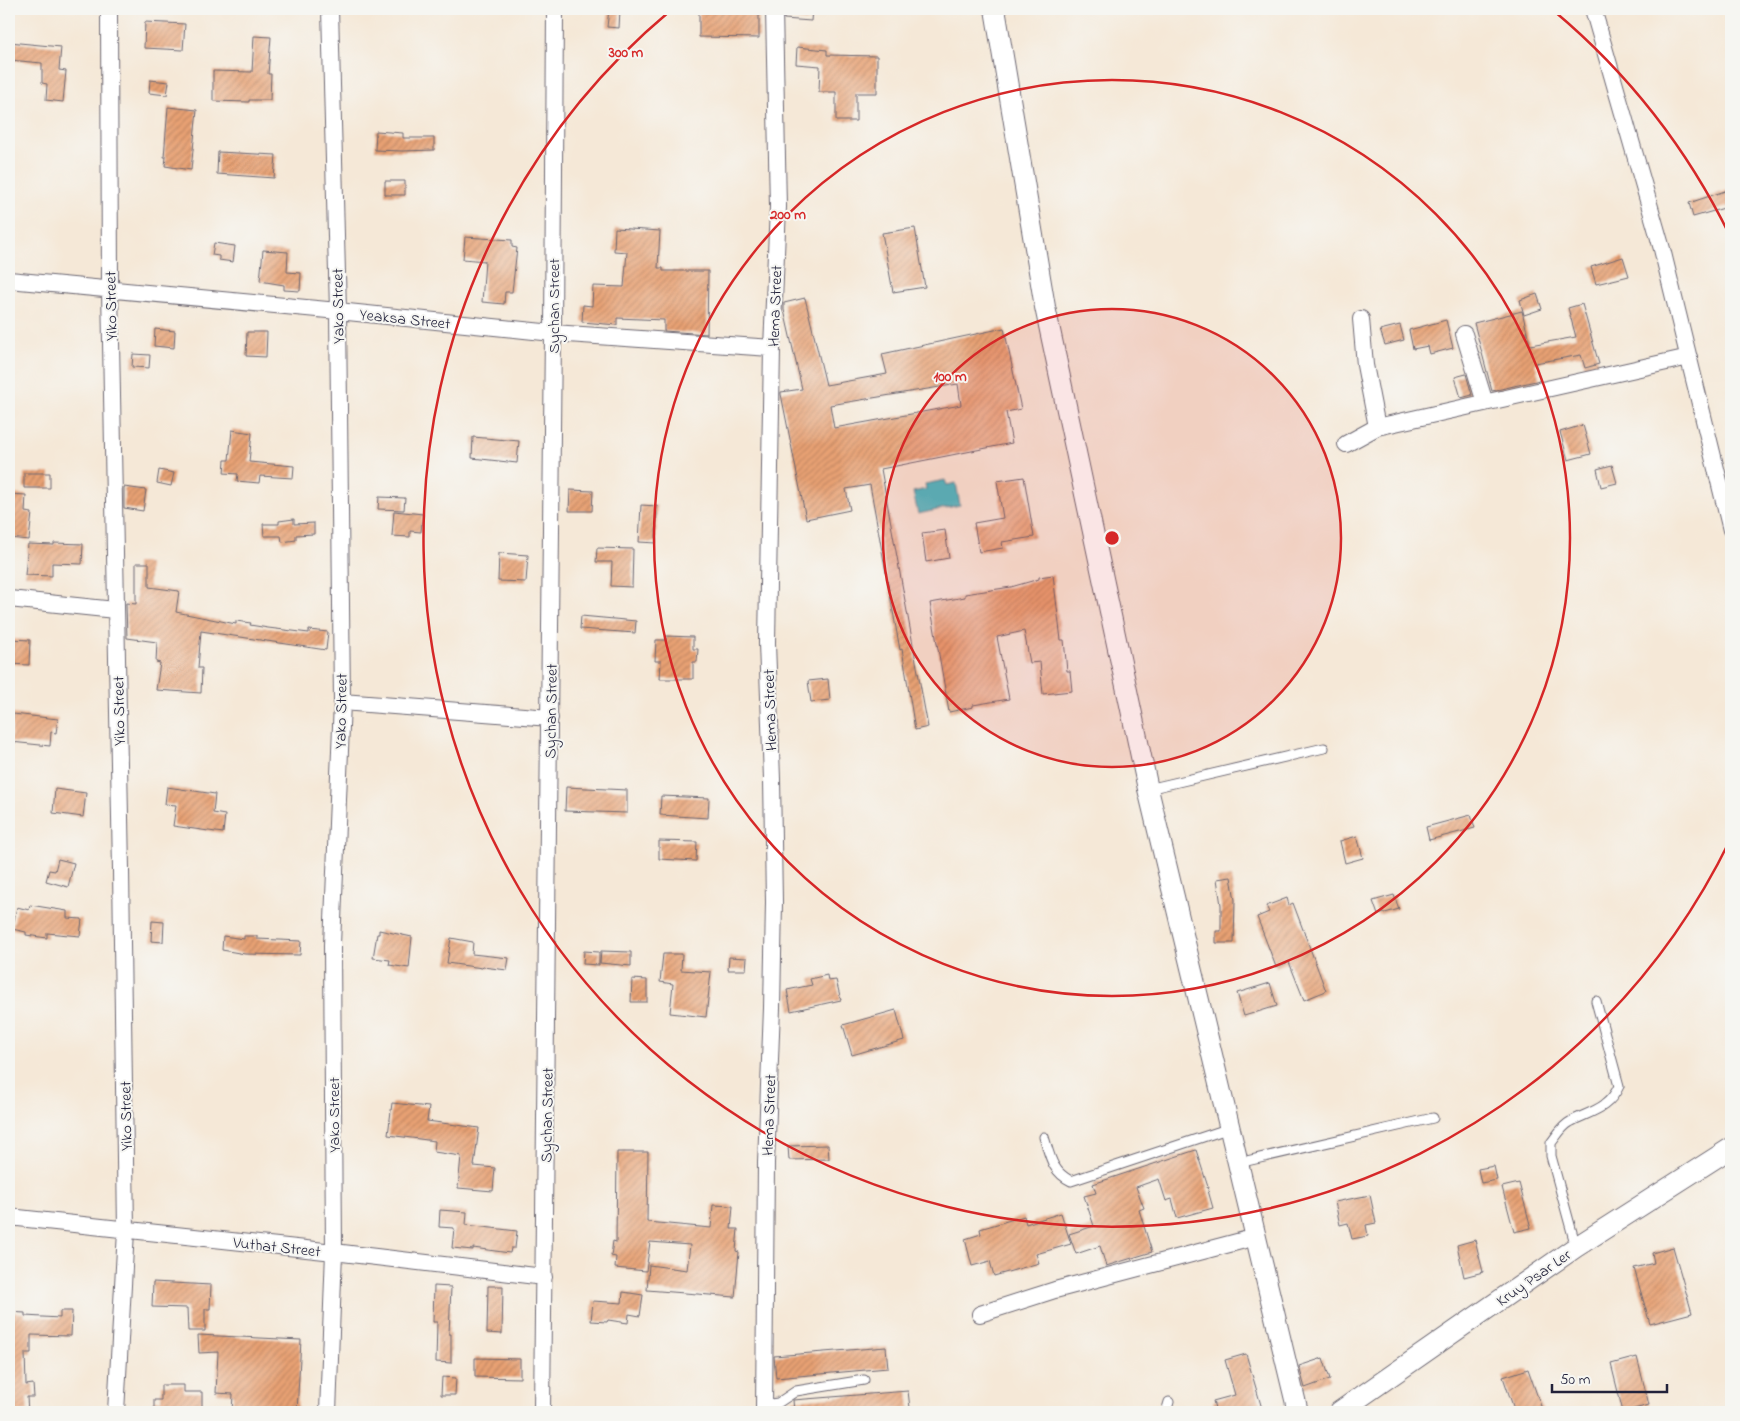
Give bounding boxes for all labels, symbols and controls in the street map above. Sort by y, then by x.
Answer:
text: 300 m [608,42,644,64]
text: 200 m [769,204,806,226]
street label: Sychan Street [543,258,567,354]
street label: Hema Street [763,264,789,347]
street label: Yako Street [326,267,352,344]
street label: Yiko Street [99,270,125,341]
street label: Yeaksa Street [358,303,452,337]
text: 100 m [933,366,967,388]
centre of rings [1103,529,1121,547]
street label: Sychan Street [539,663,565,759]
street label: Hema Street [758,668,784,751]
street label: Yako Street [329,672,355,749]
street label: Yiko Street [107,675,133,746]
street label: Sychan Street [535,1067,561,1163]
street label: Hema Street [757,1073,783,1156]
street label: Yako Street [323,1077,347,1153]
street label: Yiko Street [114,1080,140,1151]
street label: Vuthat Street [231,1231,322,1265]
street label: Kruy Psar Ler [1492,1244,1577,1313]
scale bar [1552,1361,1668,1393]
text: 50 m [1560,1369,1591,1391]

